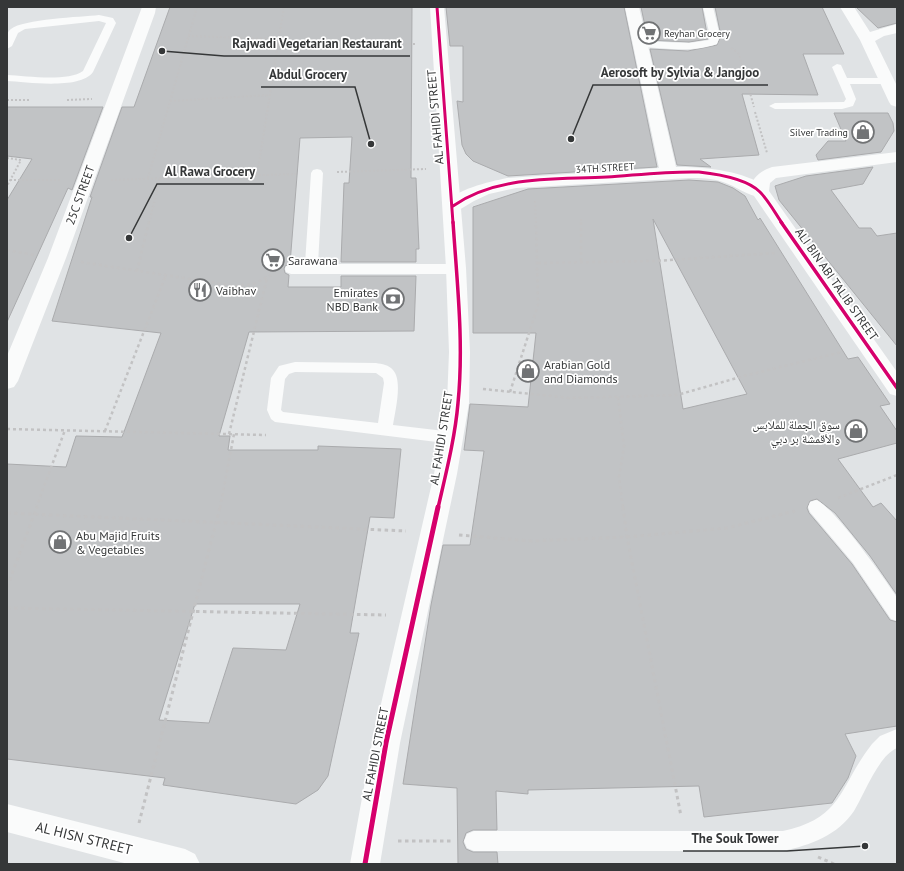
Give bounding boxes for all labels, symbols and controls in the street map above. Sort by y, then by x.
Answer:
supermarket icon: Reyhan Grocery [636,20,662,46]
place label: Reyhan Grocery [664,27,730,40]
callout: Rajwadi Vegetarian Restaurant [224,31,410,56]
text: Rajwadi Vegetarian Restaurant [232,35,402,52]
callout: Aerosoft by Sylvia & Jangjoo [593,60,768,85]
callout: Abdul Grocery [261,62,355,87]
text: Aerosoft by Sylvia & Jangjoo [601,64,759,81]
text: Abdul Grocery [269,66,348,83]
street label: AL FAHIDI STREET [423,69,447,165]
shop icon: Silver Trading [850,119,876,145]
place label: Silver Trading [790,126,848,139]
callout: Al Rawa Grocery [157,159,264,184]
street label: 34TH STREET [575,160,635,176]
street label: 25C STREET [62,163,98,227]
text: Al Rawa Grocery [165,163,256,180]
street label: ALI BIN ABI TALIB STREET [792,225,882,344]
supermarket icon: Sarawana [260,247,286,273]
place label: Sarawana [288,253,338,268]
restaurant icon: Vaibhav [187,277,213,303]
place label: Vaibhav [215,283,256,298]
place label: Emirates NBD Bank [327,285,378,314]
bank icon: Emirates NBD Bank [380,286,406,312]
place label: Arabian Gold and Diamonds [544,357,617,386]
shop icon: Arabian Gold and Diamonds [515,358,541,384]
street label: AL FAHIDI STREET [426,390,456,486]
place label: سوق الجملة للملابس والأقمشة بر دبي [752,417,840,449]
shop icon: سوق الجملة للملابس والأقمشة بر دبي [843,418,869,444]
place label: Abu Majid Fruits & Vegetables [76,528,160,557]
shop icon: Abu Majid Fruits & Vegetables [47,529,73,555]
street label: AL FAHIDI STREET [359,706,391,802]
street label: AL HISN STREET [34,817,134,859]
callout: The Souk Tower [683,826,787,851]
text: The Souk Tower [691,830,779,847]

